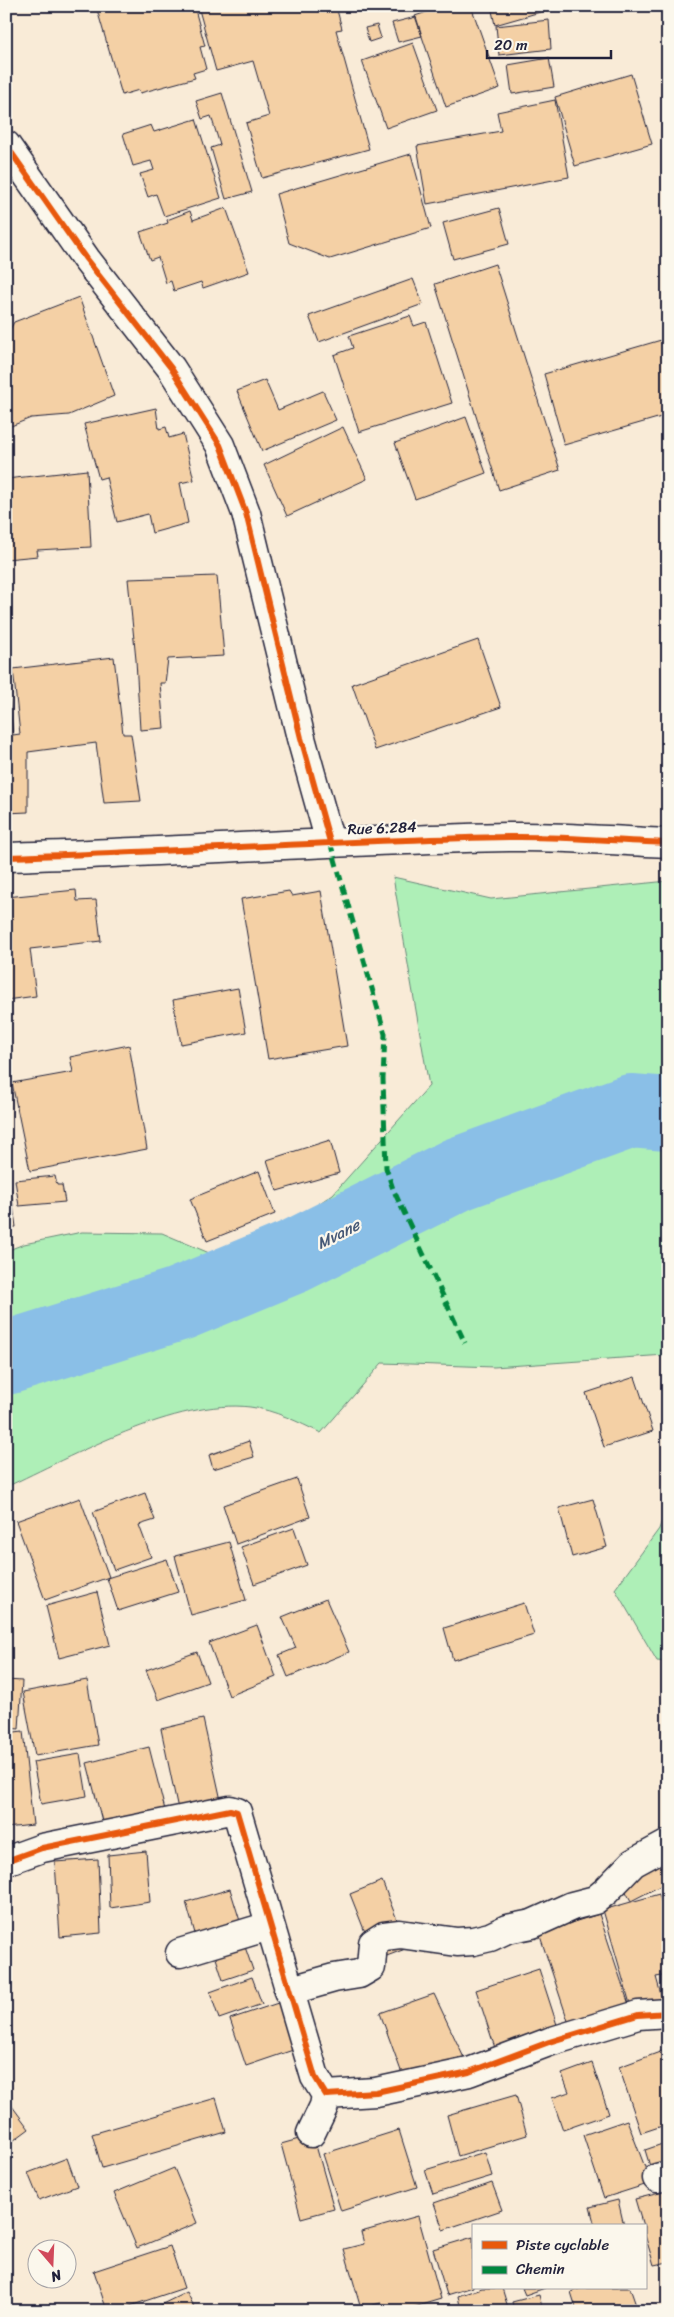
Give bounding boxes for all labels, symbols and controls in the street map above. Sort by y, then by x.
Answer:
scale bar [487,28,610,60]
text: 20 m [494,32,528,58]
street label: Rue 6.284 [347,814,417,842]
water label: Mvane [311,1210,366,1257]
legend [472,2224,646,2290]
text: Piste cyclable [516,2232,609,2258]
north arrow [28,2240,78,2290]
text: Chemin [516,2256,565,2282]
text: N [47,2262,66,2289]

